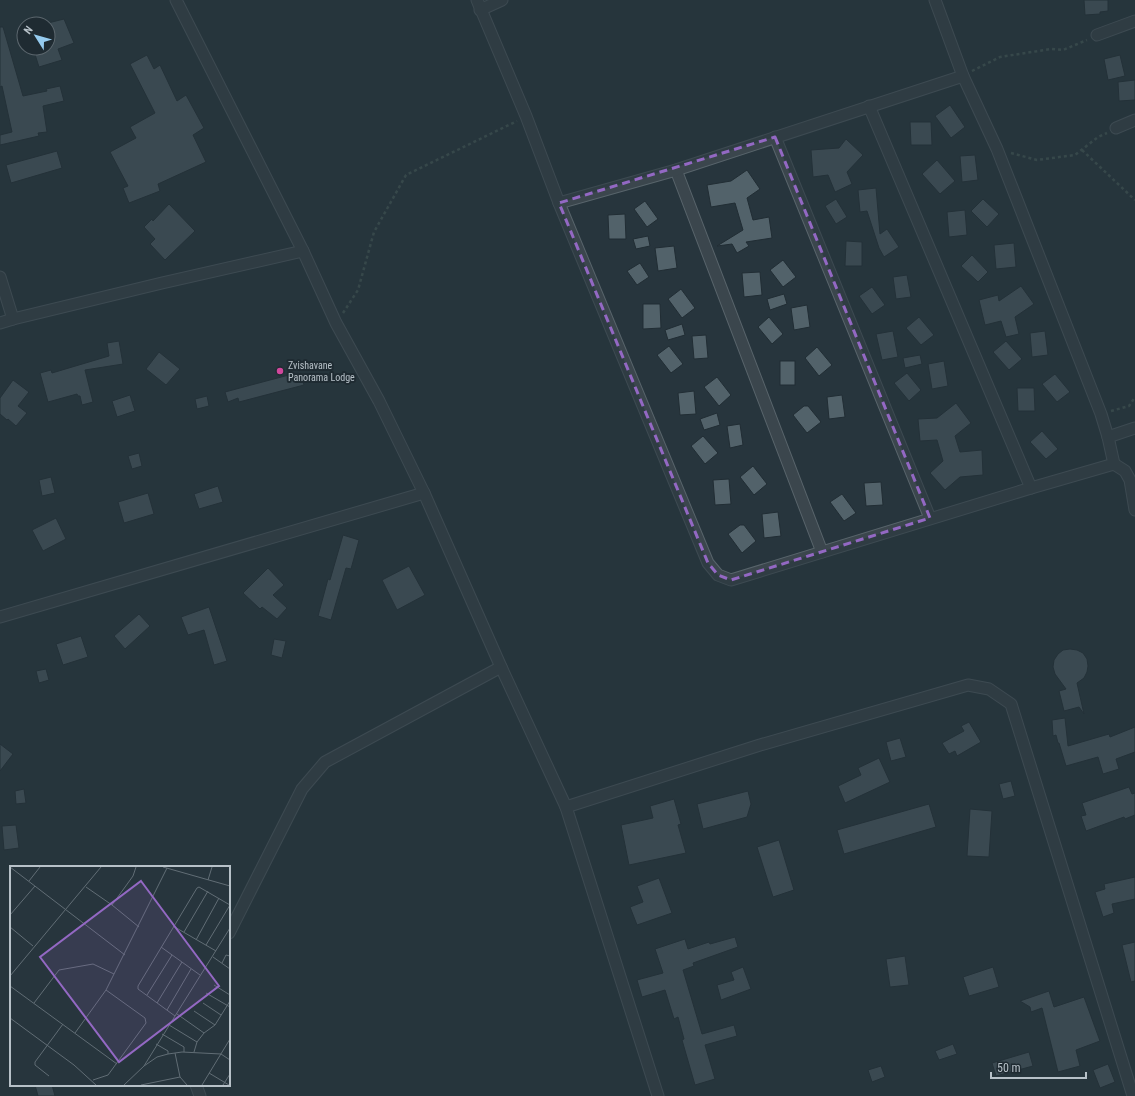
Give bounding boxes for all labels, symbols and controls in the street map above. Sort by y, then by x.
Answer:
north arrow [16,16,56,56]
text: N [21,23,36,37]
place label: Zvishavane Panorama Lodge [288,360,355,383]
marker: Zvishavane Panorama Lodge [275,366,285,376]
inset map [10,866,230,1086]
scale bar [991,1054,1086,1080]
text: 50 m [997,1061,1021,1075]

